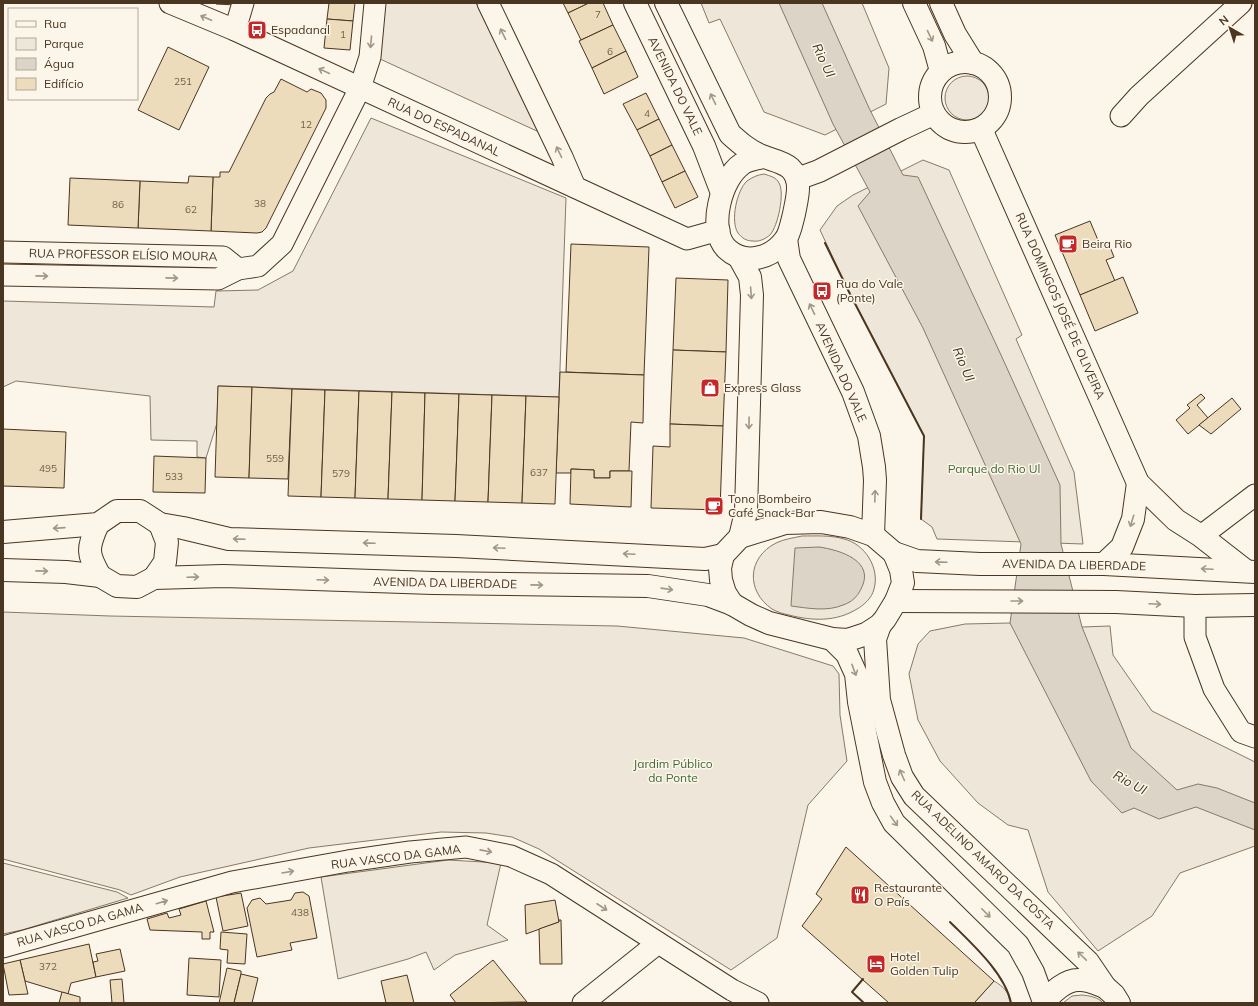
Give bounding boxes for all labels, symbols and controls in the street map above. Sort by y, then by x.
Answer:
legend [8,8,138,100]
house number: 7 [595,8,601,21]
north arrow [1210,8,1250,48]
text: N [1216,12,1231,28]
one-way arrow [200,14,212,21]
text: Rua [44,16,66,31]
bus stop icon: Espadanal [246,19,268,41]
place label: Espadanal [271,22,330,37]
house number: 1 [340,28,346,41]
one-way arrow [499,29,506,41]
one-way arrow [927,30,934,42]
street label: AVENIDA DO VALE [645,34,706,138]
one-way arrow [368,35,375,48]
text: Parque [44,36,84,51]
water label: Rio Ul [809,41,839,80]
house number: 6 [607,45,613,58]
text: Água [44,56,74,71]
one-way arrow [319,67,331,74]
house number: 251 [174,75,192,88]
text: Edifício [44,76,84,91]
one-way arrow [709,93,716,105]
street label: RUA DO ESPADANAL [386,94,503,159]
house number: 4 [644,107,650,120]
house number: 12 [300,118,312,131]
one-way arrow [555,146,562,158]
house number: 38 [254,197,266,210]
house number: 86 [112,198,124,211]
house number: 62 [185,203,197,216]
street label: RUA DOMINGOS JOSÉ DE OLIVEIRA [1012,210,1109,402]
cafe icon: Beira Rio [1057,233,1079,255]
place label: Beira Rio [1082,236,1132,251]
street label: RUA PROFESSOR ELÍSIO MOURA [29,245,218,264]
one-way arrow [35,272,48,280]
one-way arrow [165,274,178,282]
place label: Rua do Vale (Ponte) [836,276,903,305]
bus stop icon: Rua do Vale (Ponte) [811,280,833,302]
one-way arrow [748,286,755,299]
one-way arrow [808,303,815,315]
street label: AVENIDA DO VALE [813,319,870,424]
water label: Rio Ul [950,345,979,384]
shop icon: Express Glass [699,377,721,399]
place label: Express Glass [724,380,801,395]
one-way arrow [745,416,753,429]
house number: 559 [266,452,284,465]
park label: Parque do Rio Ul [948,461,1040,476]
house number: 495 [39,462,57,475]
house number: 637 [530,466,548,479]
house number: 579 [332,467,350,480]
house number: 533 [165,470,183,483]
one-way arrow [871,490,878,503]
place label: Tono Bombeiro Café Snack-Bar [728,491,816,520]
cafe icon: Tono Bombeiro Café Snack-Bar [703,495,725,517]
one-way arrow [1128,514,1135,527]
one-way arrow [53,524,66,531]
one-way arrow [233,535,246,543]
one-way arrow [363,540,376,547]
one-way arrow [493,545,506,552]
one-way arrow [623,551,636,558]
street label: AVENIDA DA LIBERDADE [1002,556,1146,573]
one-way arrow [935,558,948,566]
one-way arrow [1201,566,1214,573]
one-way arrow [35,567,48,575]
one-way arrow [186,573,199,581]
street label: AVENIDA DA LIBERDADE [373,574,517,591]
one-way arrow [316,576,329,583]
one-way arrow [530,581,543,589]
one-way arrow [660,585,673,593]
one-way arrow [1010,597,1023,605]
one-way arrow [1148,600,1161,608]
one-way arrow [851,664,859,676]
park label: Jardim Público da Ponte [633,756,713,785]
water label: Rio Ul [1111,766,1150,798]
one-way arrow [898,769,905,781]
street label: RUA ADELINO AMARO DA COSTA [908,787,1058,932]
one-way arrow [890,816,898,827]
street label: RUA VASCO DA GAMA [330,841,462,872]
one-way arrow [479,847,492,855]
one-way arrow [281,868,294,876]
place label: Restaurante O País [874,880,942,909]
restaurant icon: Restaurante O País [849,884,871,906]
one-way arrow [155,898,168,905]
street label: RUA VASCO DA GAMA [15,899,145,950]
one-way arrow [596,903,607,911]
house number: 438 [291,906,309,919]
one-way arrow [981,908,991,918]
place label: Hotel Golden Tulip [890,949,959,978]
one-way arrow [1077,951,1087,960]
hotel icon: Hotel Golden Tulip [865,953,887,975]
house number: 372 [39,960,57,973]

